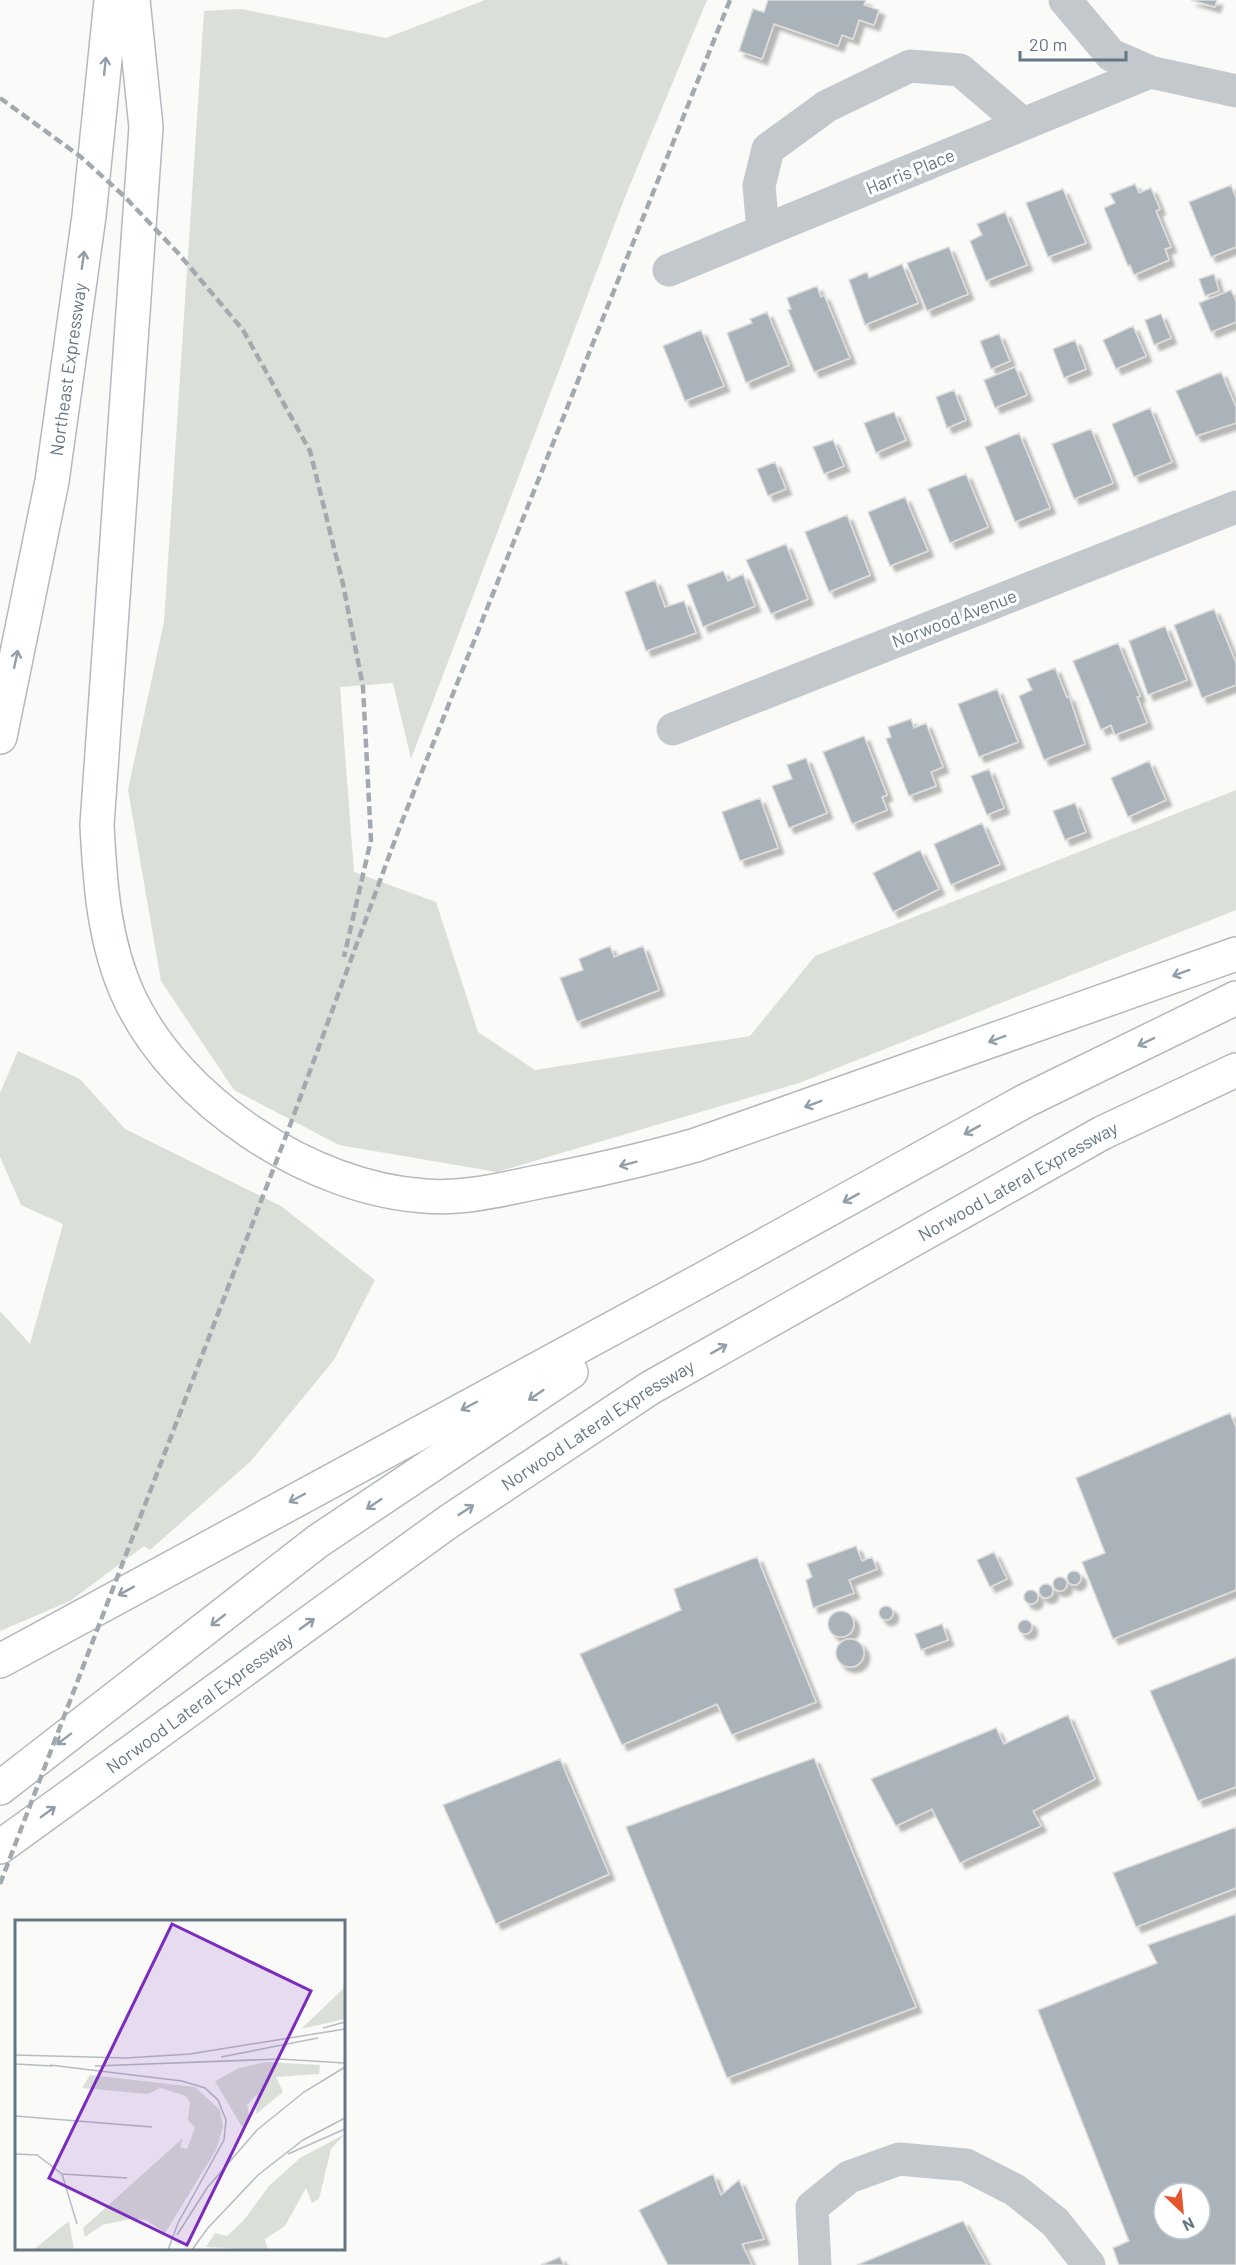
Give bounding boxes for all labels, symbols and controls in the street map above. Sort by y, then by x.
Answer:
scale bar [1020,24,1126,62]
text: 20 m [1029,33,1067,55]
one-way arrow [99,56,110,76]
street label: Harris Place [862,143,958,199]
one-way arrow [77,250,88,270]
street label: Northeast Expressway [45,281,91,457]
street label: Norwood Avenue [888,584,1020,652]
one-way arrow [11,650,22,669]
one-way arrow [1172,969,1191,980]
one-way arrow [988,1034,1007,1045]
one-way arrow [1137,1037,1155,1048]
one-way arrow [804,1099,823,1110]
street label: Norwood Lateral Expressway [914,1116,1121,1246]
one-way arrow [964,1124,981,1136]
one-way arrow [619,1159,638,1170]
one-way arrow [842,1193,860,1204]
one-way arrow [710,1343,727,1355]
street label: Norwood Lateral Expressway [497,1354,698,1495]
one-way arrow [529,1389,545,1401]
one-way arrow [461,1400,478,1412]
one-way arrow [289,1493,307,1504]
one-way arrow [366,1497,383,1510]
one-way arrow [457,1504,473,1516]
one-way arrow [118,1585,135,1597]
one-way arrow [210,1613,226,1626]
one-way arrow [299,1617,315,1630]
street label: Norwood Lateral Expressway [101,1627,297,1778]
one-way arrow [56,1733,72,1746]
one-way arrow [39,1806,55,1818]
inset map [15,1920,345,2250]
north arrow [1152,2181,1212,2241]
text: N [1180,2214,1198,2236]

